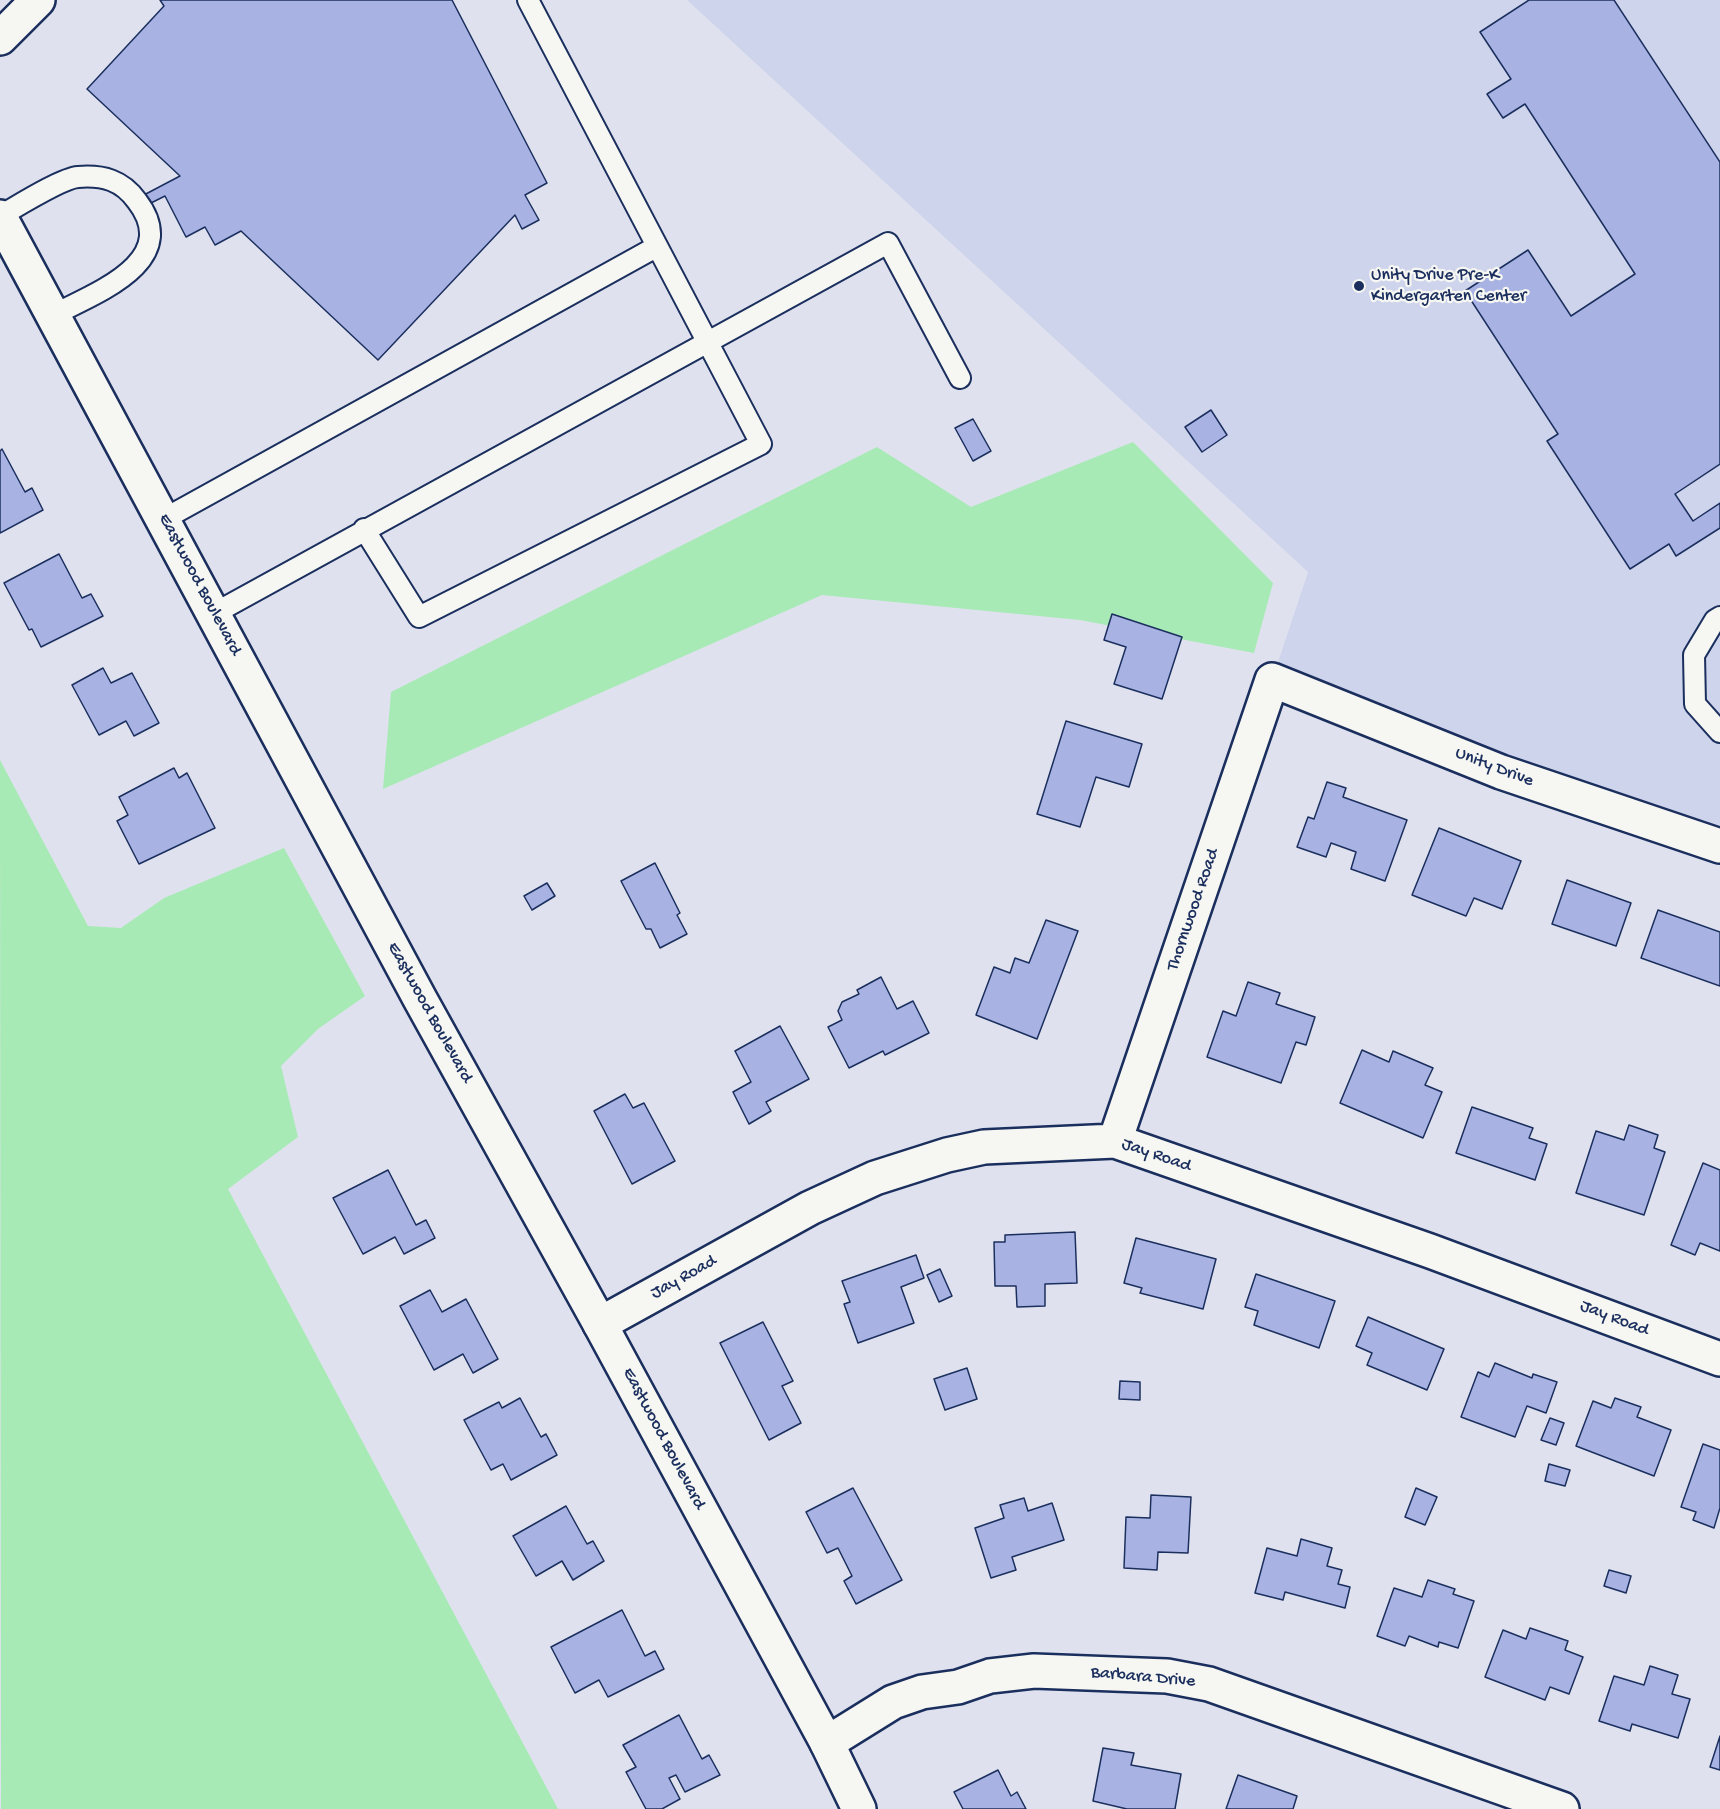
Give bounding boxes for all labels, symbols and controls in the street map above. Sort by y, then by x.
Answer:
place label: Unity Drive Pre-K Kindergarten Center [1371,265,1526,308]
marker: Unity Drive Pre-K Kindergarten Center [1352,279,1366,293]
street label: Eastwood Boulevard [152,510,246,660]
street label: Unity Drive [1452,743,1536,793]
street label: Thornwood Road [1163,846,1225,974]
street label: Eastwood Boulevard [381,939,477,1087]
street label: Jay Road [1118,1134,1194,1178]
street label: Jay Road [647,1251,721,1305]
street label: Jay Road [1577,1296,1651,1342]
street label: Eastwood Boulevard [616,1364,710,1514]
street label: Barbara Drive [1090,1663,1196,1693]

